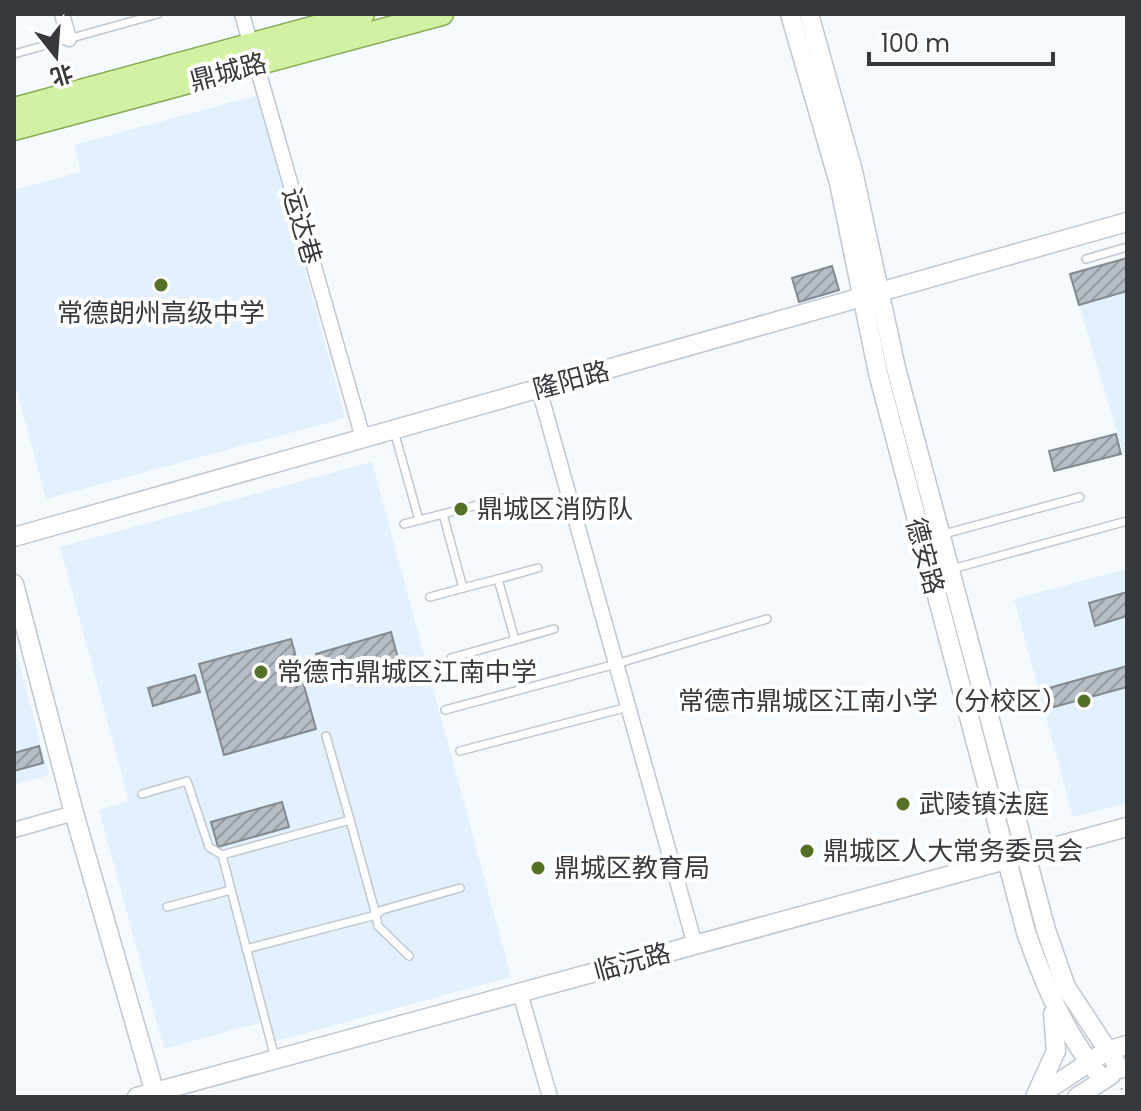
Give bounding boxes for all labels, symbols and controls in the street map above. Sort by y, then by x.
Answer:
north arrow [16,16,96,96]
scale bar [869,16,1053,66]
text: 100 m [881,27,950,60]
street label: 鼎城路 [186,45,270,99]
text: 北 [47,57,77,93]
street label: 运达巷 [274,184,330,268]
marker: 常德朗州高级中学 [152,276,170,294]
place label: 常德朗州高级中学 [57,295,265,331]
street label: 隆阳路 [529,353,613,407]
place label: 鼎城区消防队 [477,491,633,527]
marker: 鼎城区消防队 [452,500,470,518]
street label: 德安路 [898,514,952,598]
place label: 常德市鼎城区江南中学 [277,654,537,690]
marker: 常德市鼎城区江南中学 [252,663,270,681]
place label: 常德市鼎城区江南小学（分校区） [678,683,1068,719]
marker: 常德市鼎城区江南小学（分校区） [1075,692,1093,710]
place label: 武陵镇法庭 [919,786,1049,822]
marker: 武陵镇法庭 [894,795,912,813]
place label: 鼎城区人大常务委员会 [823,833,1083,869]
marker: 鼎城区人大常务委员会 [798,842,816,860]
place label: 鼎城区教育局 [554,850,710,886]
marker: 鼎城区教育局 [529,859,547,877]
street label: 临沅路 [590,935,674,989]

